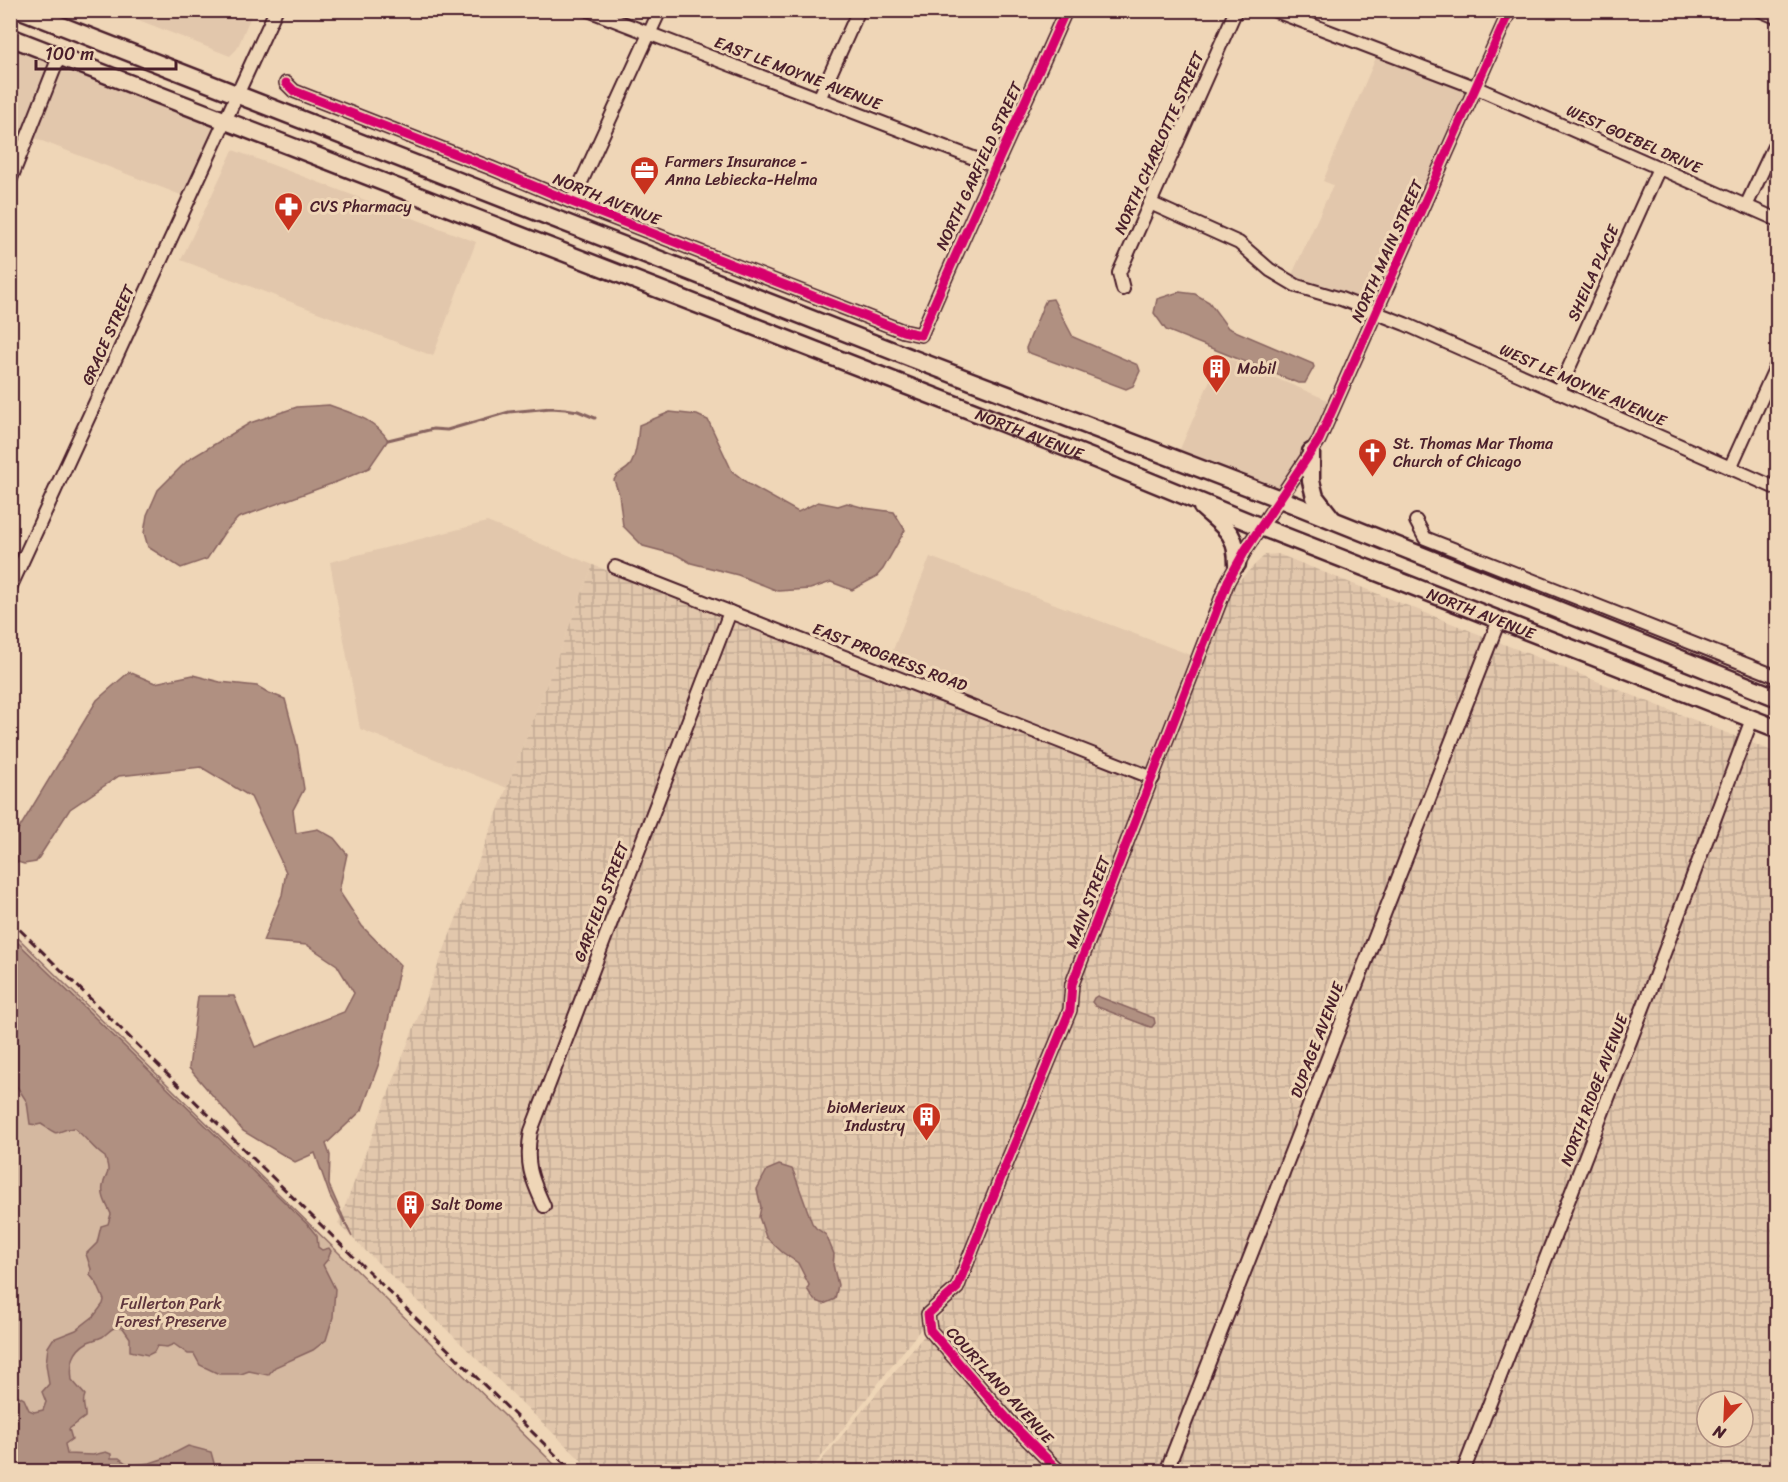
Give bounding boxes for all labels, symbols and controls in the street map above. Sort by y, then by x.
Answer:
street label: EAST LE MOYNE AVENUE [710,28,887,119]
scale bar [36,33,176,71]
text: 100 m [45,38,94,70]
street label: NORTH CHARLOTTE STREET [1106,45,1213,239]
street label: NORTH GARFIELD STREET [927,76,1031,255]
street label: WEST GOEBEL DRIVE [1561,96,1708,182]
place label: Farmers Insurance - Anna Lebiecka-Helma [664,147,818,194]
office icon: Farmers Insurance - Anna Lebiecka-Helma [628,154,660,196]
street label: NORTH AVENUE [549,164,666,234]
street label: NORTH MAIN STREET [1342,174,1432,327]
pharmacy icon: CVS Pharmacy [273,190,305,232]
place label: CVS Pharmacy [310,192,412,221]
street label: SHEILA PLACE [1559,219,1628,326]
street label: GRACE STREET [73,279,144,390]
street label: WEST LE MOYNE AVENUE [1495,335,1672,435]
building icon: Mobil [1200,352,1232,394]
place label: Mobil [1237,354,1276,383]
street label: NORTH AVENUE [971,399,1089,468]
place label: St. Thomas Mar Thoma Church of Chicago [1393,429,1554,476]
church icon: St. Thomas Mar Thoma Church of Chicago [1356,436,1388,478]
street label: NORTH AVENUE [1423,579,1541,648]
street label: EAST PROGRESS ROAD [808,614,972,700]
street label: GARFIELD STREET [565,837,638,966]
street label: MAIN STREET [1057,851,1119,952]
street label: DUPAGE AVENUE [1282,977,1353,1102]
street label: NORTH RIDGE AVENUE [1552,1009,1637,1170]
place label: bioMerieux Industry [827,1093,906,1140]
building icon: bioMerieux Industry [910,1100,942,1142]
building icon: Salt Dome [394,1188,426,1230]
place label: Salt Dome [431,1190,503,1219]
park label: Fullerton Park Forest Preserve [115,1289,227,1336]
street label: COURTLAND AVENUE [939,1319,1062,1451]
north arrow [1695,1389,1755,1449]
text: N [1708,1416,1731,1448]

